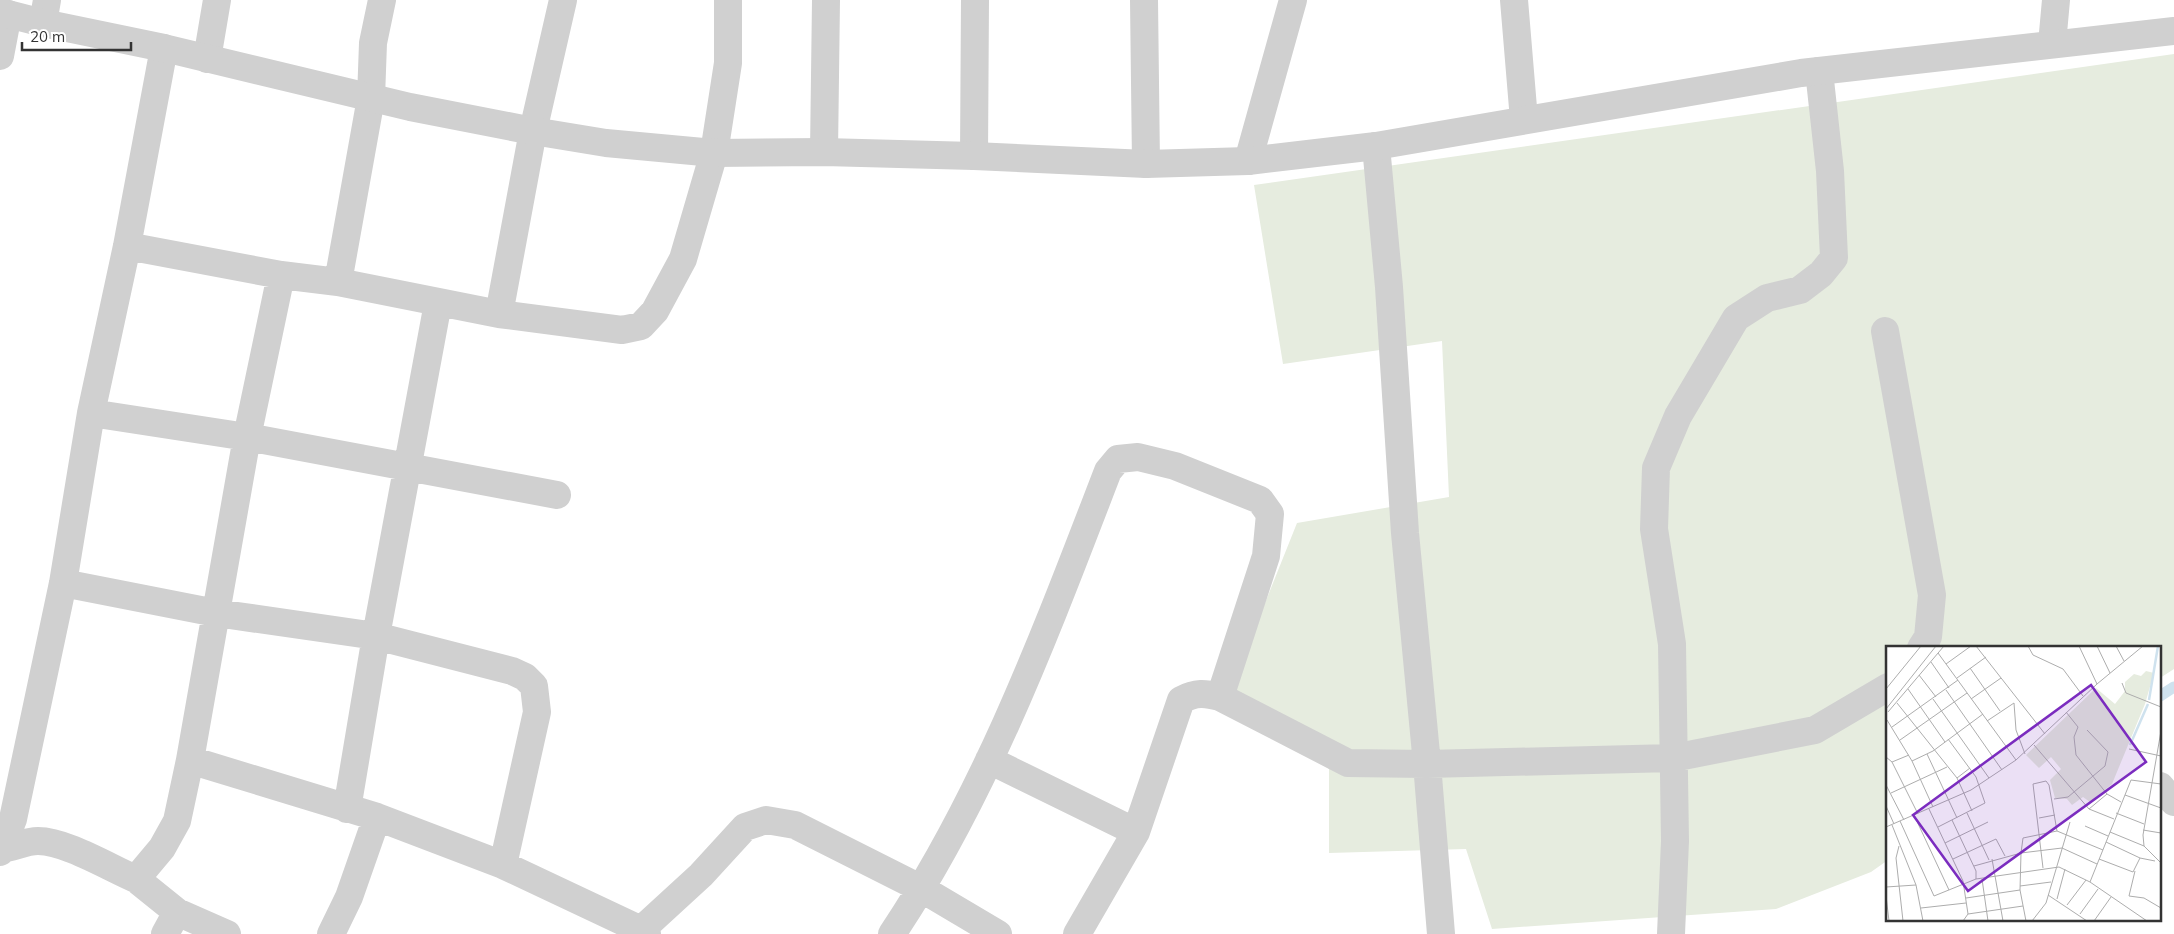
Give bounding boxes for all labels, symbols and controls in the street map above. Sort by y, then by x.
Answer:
scale bar [22,20,131,52]
text: 20 m [30,27,65,46]
inset map [1886,646,2162,922]

